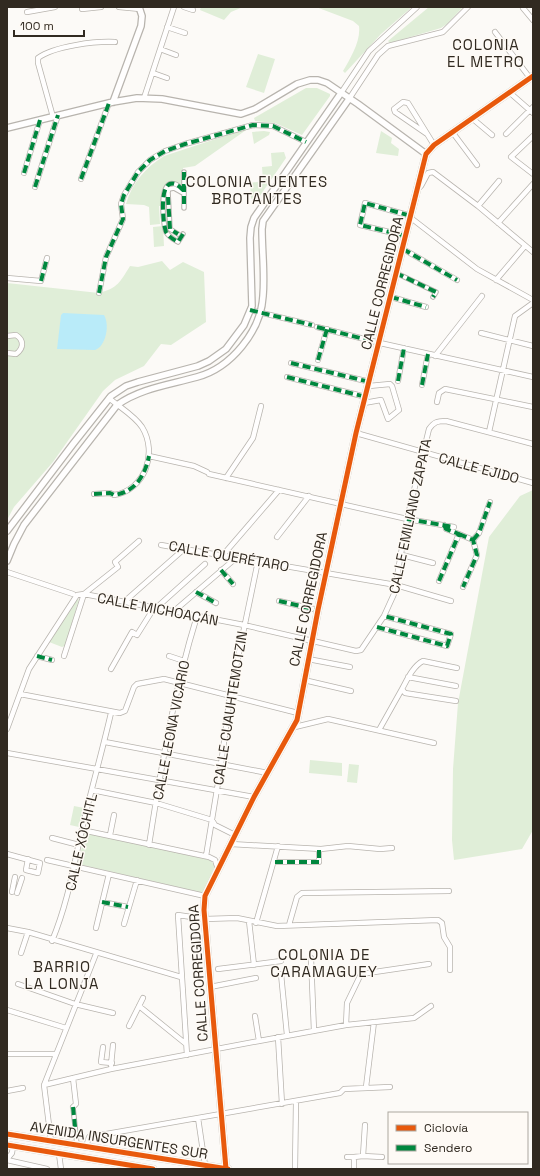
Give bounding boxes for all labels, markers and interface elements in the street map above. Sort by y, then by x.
scale bar [14,12,84,38]
text: 100 m [20,18,54,34]
district label: COLONIA EL METRO [447,35,525,71]
district label: COLONIA FUENTES BROTANTES [186,172,328,208]
street label: CALLE CORREGIDORA [357,214,407,352]
street label: CALLE EMILIANO ZAPATA [385,437,435,595]
street label: CALLE EJIDO [437,449,521,487]
street label: CALLE CORREGIDORA [285,530,331,668]
street label: CALLE QUERÉTARO [167,537,291,575]
street label: CALLE MICHOACÁN [96,588,220,630]
street label: CALLE CUAUHTEMOTZIN [209,630,251,786]
street label: CALLE LEONA VICARIO [149,659,193,801]
street label: CALLE XÓCHITL [61,791,101,893]
street label: CALLE CORREGIDORA [184,904,212,1042]
district label: COLONIA DE CARAMAGUEY [270,945,378,981]
district label: BARRIO LA LONJA [24,957,100,993]
legend [388,1112,528,1164]
street label: AVENIDA INSURGENTES SUR [29,1117,209,1163]
text: Ciclovía [424,1120,468,1136]
text: Sendero [424,1140,472,1156]

